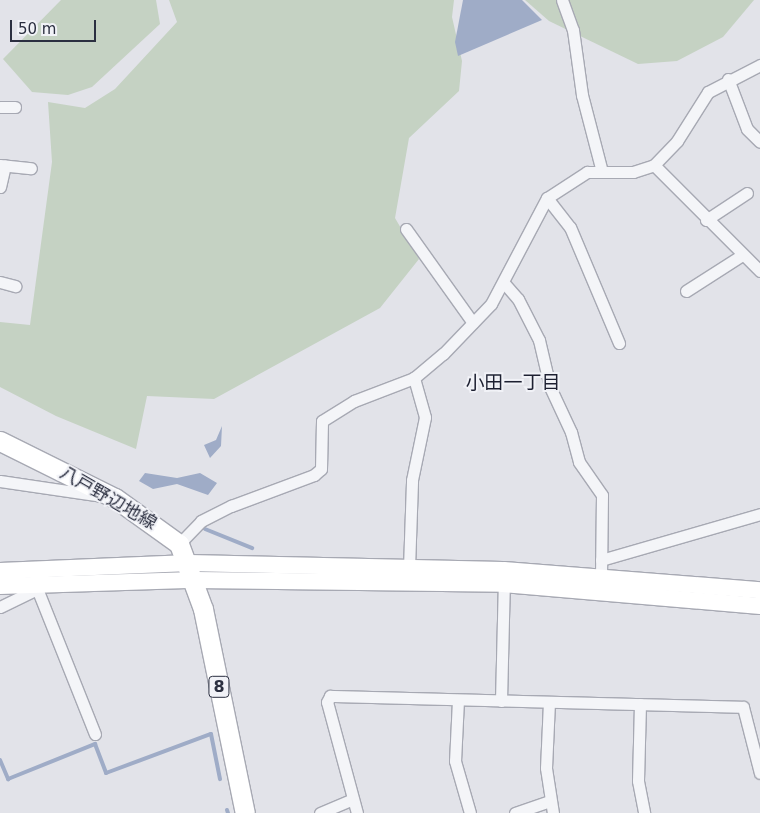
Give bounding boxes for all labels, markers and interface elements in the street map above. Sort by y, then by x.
scale bar [12,10,99,42]
text: 50 m [18,20,56,38]
district label: 小田一丁目 [466,372,560,394]
street label: 八戸野辺地線 [56,462,160,534]
road number: 8 [208,674,230,700]

